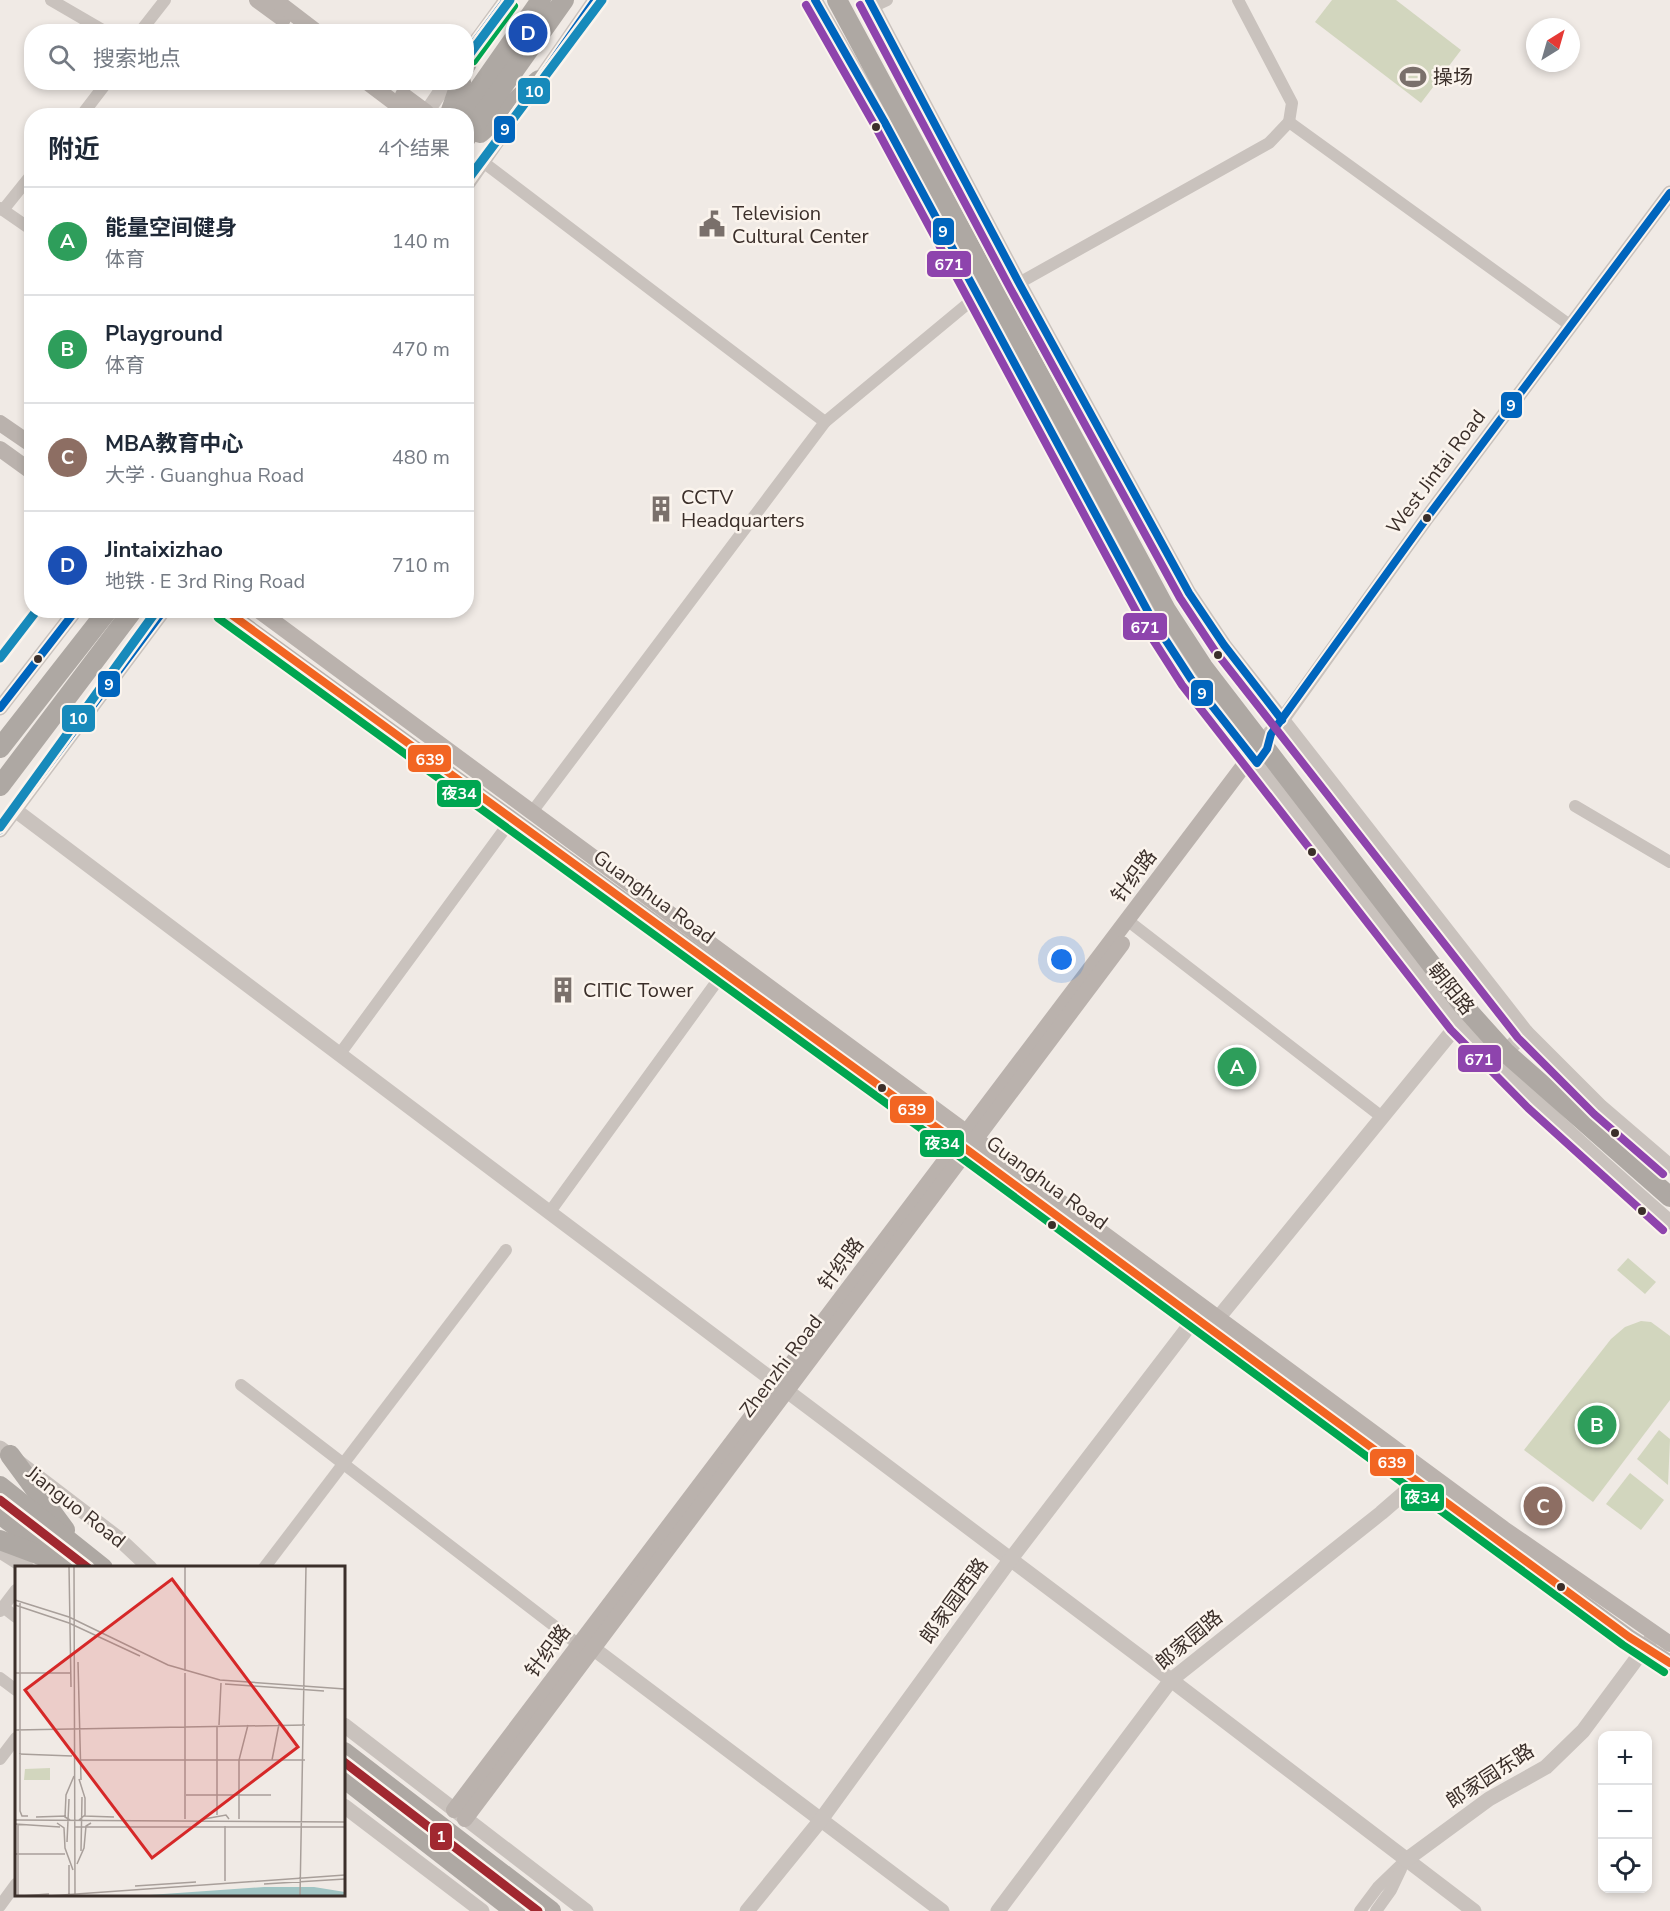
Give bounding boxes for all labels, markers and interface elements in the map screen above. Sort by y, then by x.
pin: D [508,10,548,56]
north arrow [1526,18,1580,72]
search box [24,24,474,90]
icon: search [45,41,78,74]
text: 搜索地点 [93,44,181,74]
sports icon: 操场 [1398,62,1428,92]
place label: 操场 [1433,64,1473,91]
line badge: 10 [517,77,551,105]
text: 10 [524,81,544,103]
line badge: 9 [493,115,516,144]
text: 9 [500,119,510,141]
unlabelled marker [870,121,882,133]
text: 附近 [48,132,100,167]
text: 4个结果 [378,135,450,162]
place label: Television Cultural Center [732,200,869,250]
public building icon: Television Cultural Center [697,209,727,239]
text: 能量空间健身 [105,213,237,243]
line badge: 9 [932,217,955,246]
text: 9 [938,221,948,243]
text: A [60,228,75,255]
text: 140 m [392,228,450,255]
text: 体育 [105,246,145,273]
line badge: 671 [926,250,972,278]
text: 671 [935,254,963,276]
text: Playground [105,319,223,349]
text: B [61,336,74,363]
text: 470 m [392,336,450,363]
text: 体育 [105,352,145,379]
line badge: 9 [1500,391,1523,419]
text: 9 [1506,395,1516,417]
street label: West Jintai Road [1380,404,1492,540]
text: MBA教育中心 [105,429,244,459]
text: C [61,444,74,471]
text: 480 m [392,444,450,471]
text: 大学 · Guanghua Road [105,462,304,489]
place label: CCTV Headquarters [681,484,805,534]
building icon: CCTV Headquarters [646,494,676,524]
unlabelled marker [1421,512,1433,524]
text: Jintaixizhao [105,535,223,565]
text: D [60,552,75,579]
text: 710 m [392,552,450,579]
text: 地铁 · E 3rd Ring Road [105,568,305,595]
line badge: 671 [1122,612,1168,641]
text: 671 [1131,617,1159,639]
unlabelled marker [1212,649,1224,661]
unlabelled marker [32,653,44,665]
line badge: 9 [97,670,121,698]
text: 9 [104,674,114,696]
line badge: 9 [1190,679,1214,707]
text: 9 [1197,683,1207,705]
line badge: 10 [61,704,96,733]
text: 10 [68,708,88,730]
line badge: 639 [407,744,452,773]
text: 639 [416,749,444,771]
line badge: 夜34 [436,779,482,808]
text: 夜34 [441,783,477,805]
street label: Guanghua Road [588,844,720,950]
street label: 针织路 [1105,844,1163,908]
unlabelled marker [1306,846,1318,858]
your location [1047,945,1076,974]
street label: 朝阳路 [1422,957,1480,1021]
building icon: CITIC Tower [548,975,578,1005]
place label: CITIC Tower [583,977,693,1004]
pin: A [1218,1044,1256,1090]
line badge: 671 [1457,1044,1502,1073]
text: 671 [1465,1049,1493,1071]
unlabelled marker [876,1082,888,1094]
line badge: 639 [889,1095,935,1124]
text: 639 [898,1099,926,1121]
unlabelled marker [1609,1127,1621,1139]
line badge: 夜34 [919,1129,965,1158]
street label: Guanghua Road [981,1130,1113,1236]
text: 夜34 [924,1133,960,1155]
unlabelled marker [1636,1205,1648,1217]
unlabelled marker [1046,1219,1058,1231]
street label: 针织路 [812,1232,870,1296]
street label: Zhenzhi Road [733,1309,829,1423]
pin: B [1578,1402,1616,1448]
line badge: 639 [1369,1448,1415,1477]
text: 639 [1378,1452,1406,1474]
street label: Jianguo Road [20,1459,131,1554]
line badge: 夜34 [1400,1483,1445,1512]
pin: C [1524,1484,1562,1528]
text: 夜34 [1404,1487,1440,1509]
street label: 郎家园西路 [914,1553,994,1649]
inset map [15,1566,345,1896]
unlabelled marker [1555,1581,1567,1593]
street label: 郎家园路 [1150,1604,1228,1676]
street label: 针织路 [519,1619,577,1683]
map controls [1598,1731,1652,1893]
button: + [1598,1731,1652,1785]
street label: 郎家园东路 [1441,1737,1539,1815]
button: − [1598,1785,1652,1839]
line badge: 1 [429,1822,453,1851]
text: 1 [436,1826,446,1848]
button: locate [1598,1839,1652,1893]

